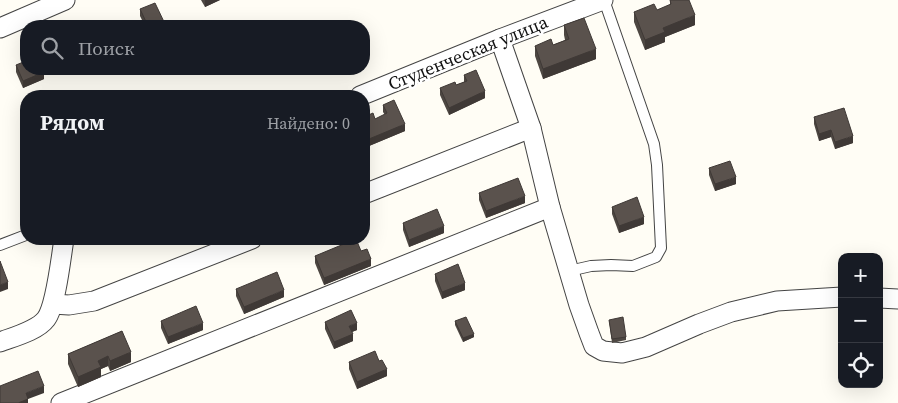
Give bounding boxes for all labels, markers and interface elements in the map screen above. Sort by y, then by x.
street label: Студенческая улица [384,9,552,96]
search box [20,20,370,75]
icon: search [38,34,66,62]
text: Поиск [78,35,135,61]
text: Рядом [40,108,105,137]
text: Найдено: 0 [267,112,350,134]
map controls [838,253,883,388]
button: + [838,253,883,298]
button: − [838,298,883,343]
button: locate [838,343,883,388]

